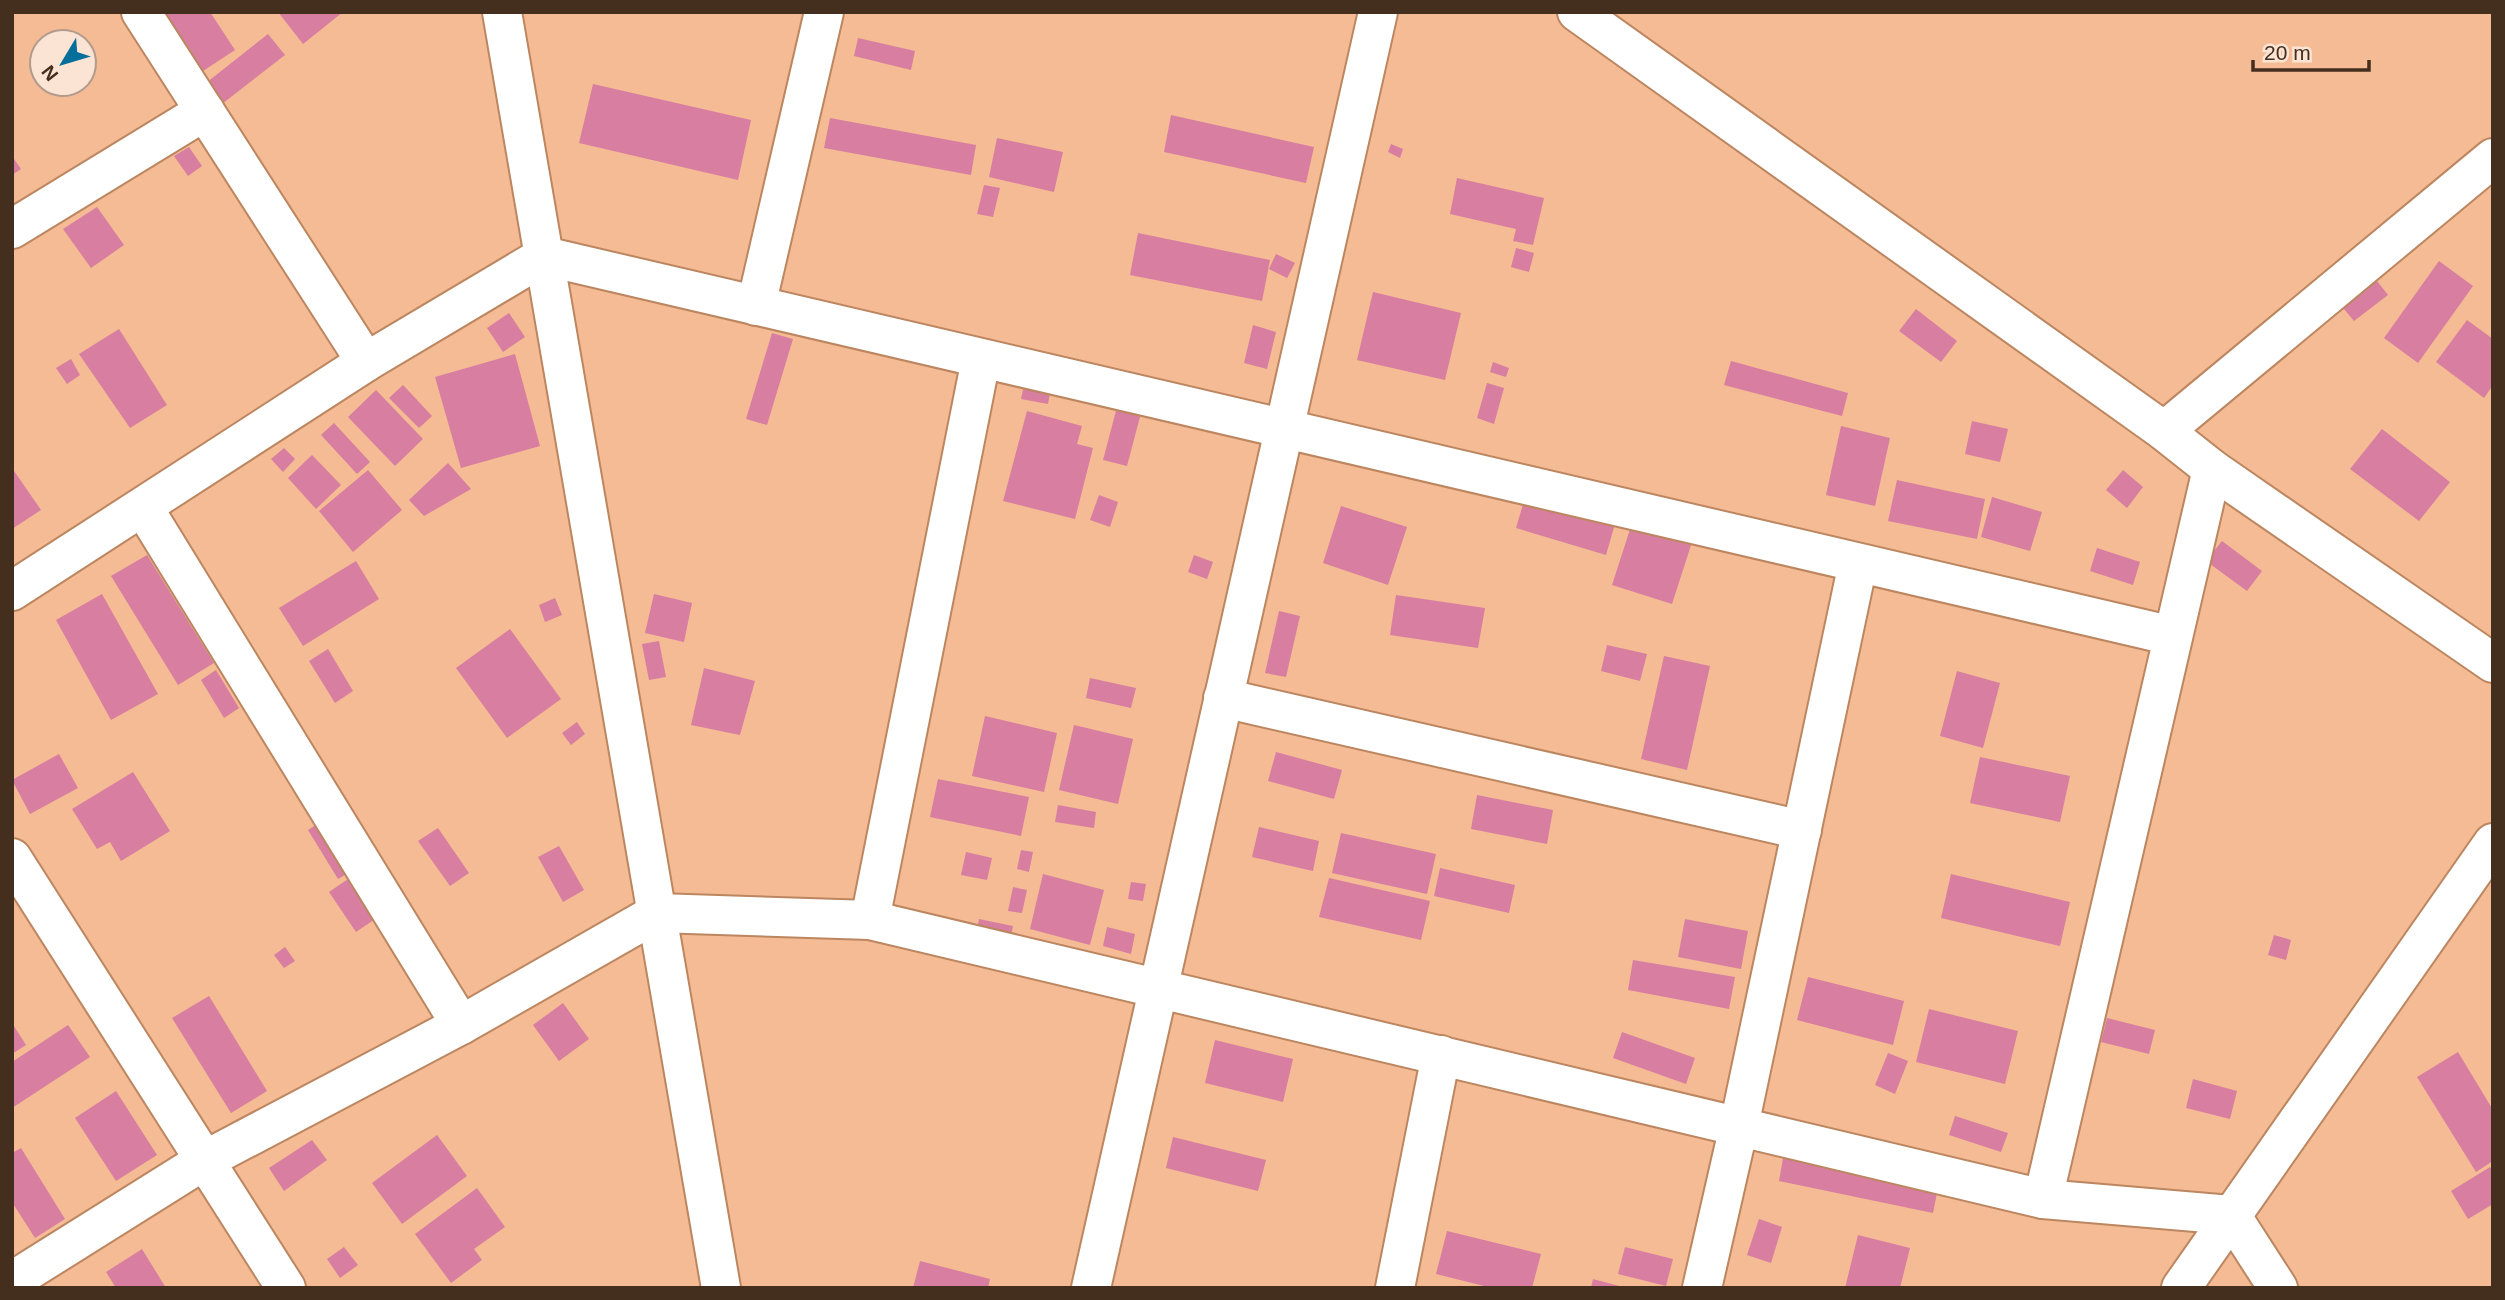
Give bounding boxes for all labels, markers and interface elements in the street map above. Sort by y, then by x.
north arrow [28,28,98,98]
scale bar [2253,28,2368,72]
text: 20 m [2264,41,2311,64]
text: N [37,61,62,85]

